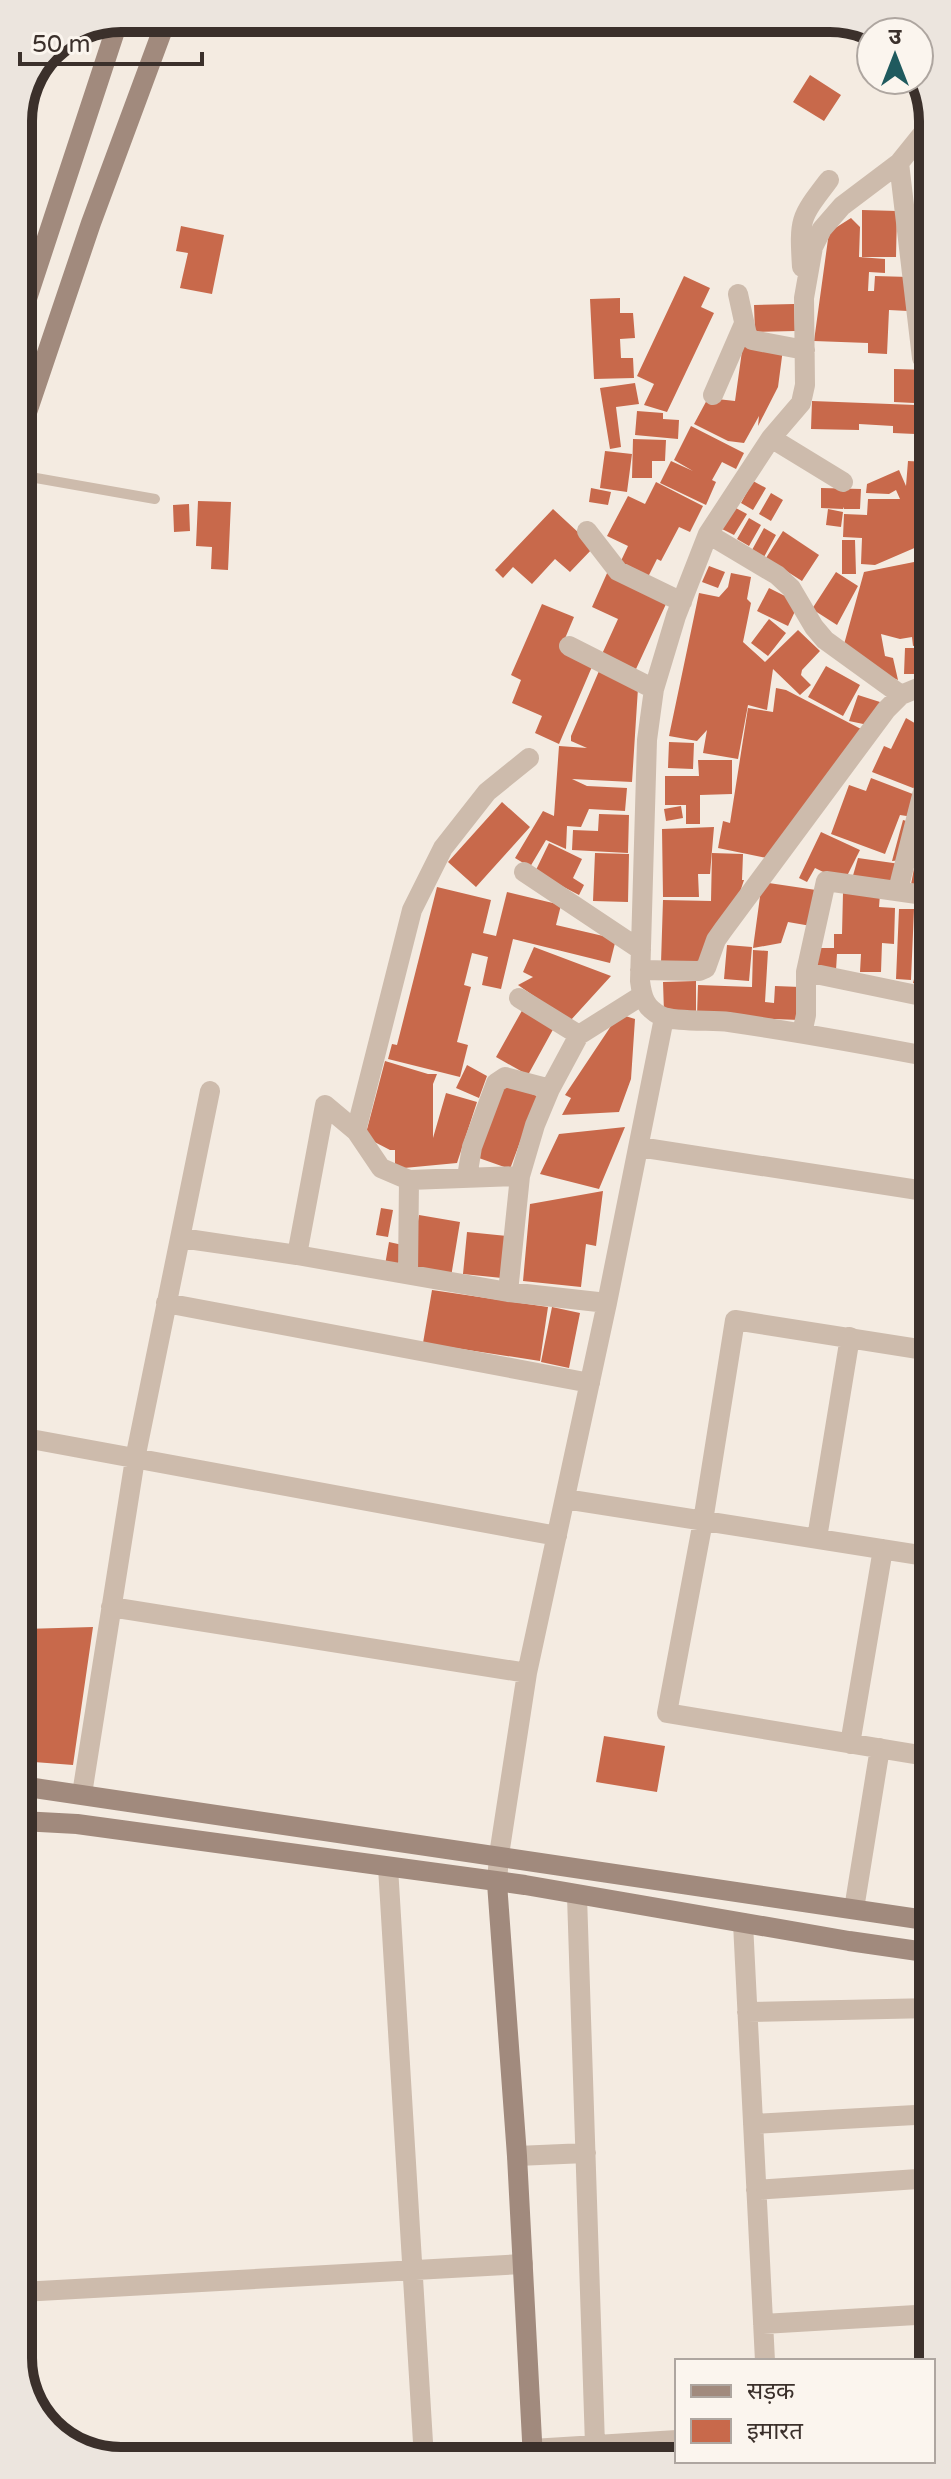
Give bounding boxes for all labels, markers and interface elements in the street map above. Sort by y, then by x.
scale bar [20,16,202,66]
north arrow [855,16,935,96]
text: उ [889,24,903,50]
text: 50 m [32,30,90,59]
legend [675,2359,935,2463]
text: सड़क [747,2377,795,2406]
text: इमारत [747,2417,804,2446]

